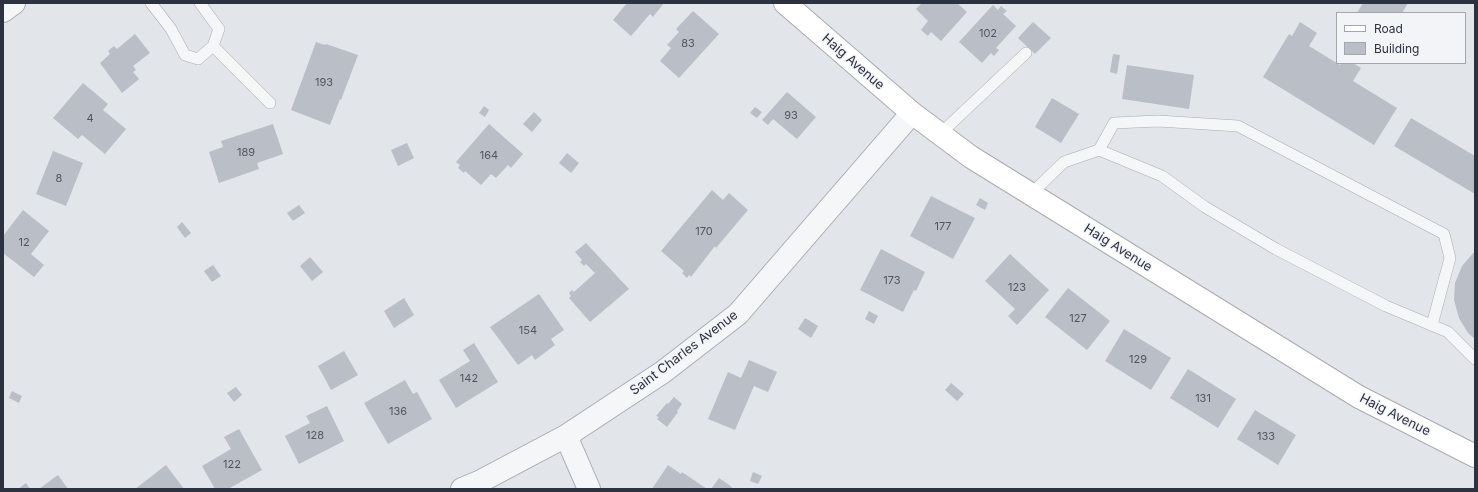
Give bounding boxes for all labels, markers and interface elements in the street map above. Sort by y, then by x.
legend [1336,12,1466,64]
text: Road [1374,21,1403,36]
house number: 102 [979,27,997,41]
street label: Haig Avenue [819,31,887,93]
house number: 83 [681,37,695,51]
text: Building [1374,41,1419,56]
house number: 193 [315,76,333,90]
house number: 93 [784,109,798,123]
house number: 4 [86,112,94,126]
house number: 189 [237,146,255,160]
house number: 164 [480,149,498,163]
house number: 8 [56,172,62,186]
house number: 177 [934,220,952,234]
street label: Haig Avenue [1081,221,1155,275]
house number: 170 [695,225,713,239]
house number: 12 [18,236,30,250]
house number: 173 [883,274,901,288]
house number: 123 [1008,281,1026,295]
street label: Saint Charles Avenue [627,307,741,399]
house number: 127 [1069,312,1087,326]
house number: 154 [519,324,537,338]
house number: 129 [1129,353,1147,367]
house number: 142 [460,372,478,386]
street label: Haig Avenue [1357,390,1433,440]
house number: 131 [1195,392,1211,406]
house number: 136 [389,405,407,419]
house number: 128 [306,429,324,443]
house number: 133 [1257,430,1275,444]
house number: 122 [223,458,241,472]

